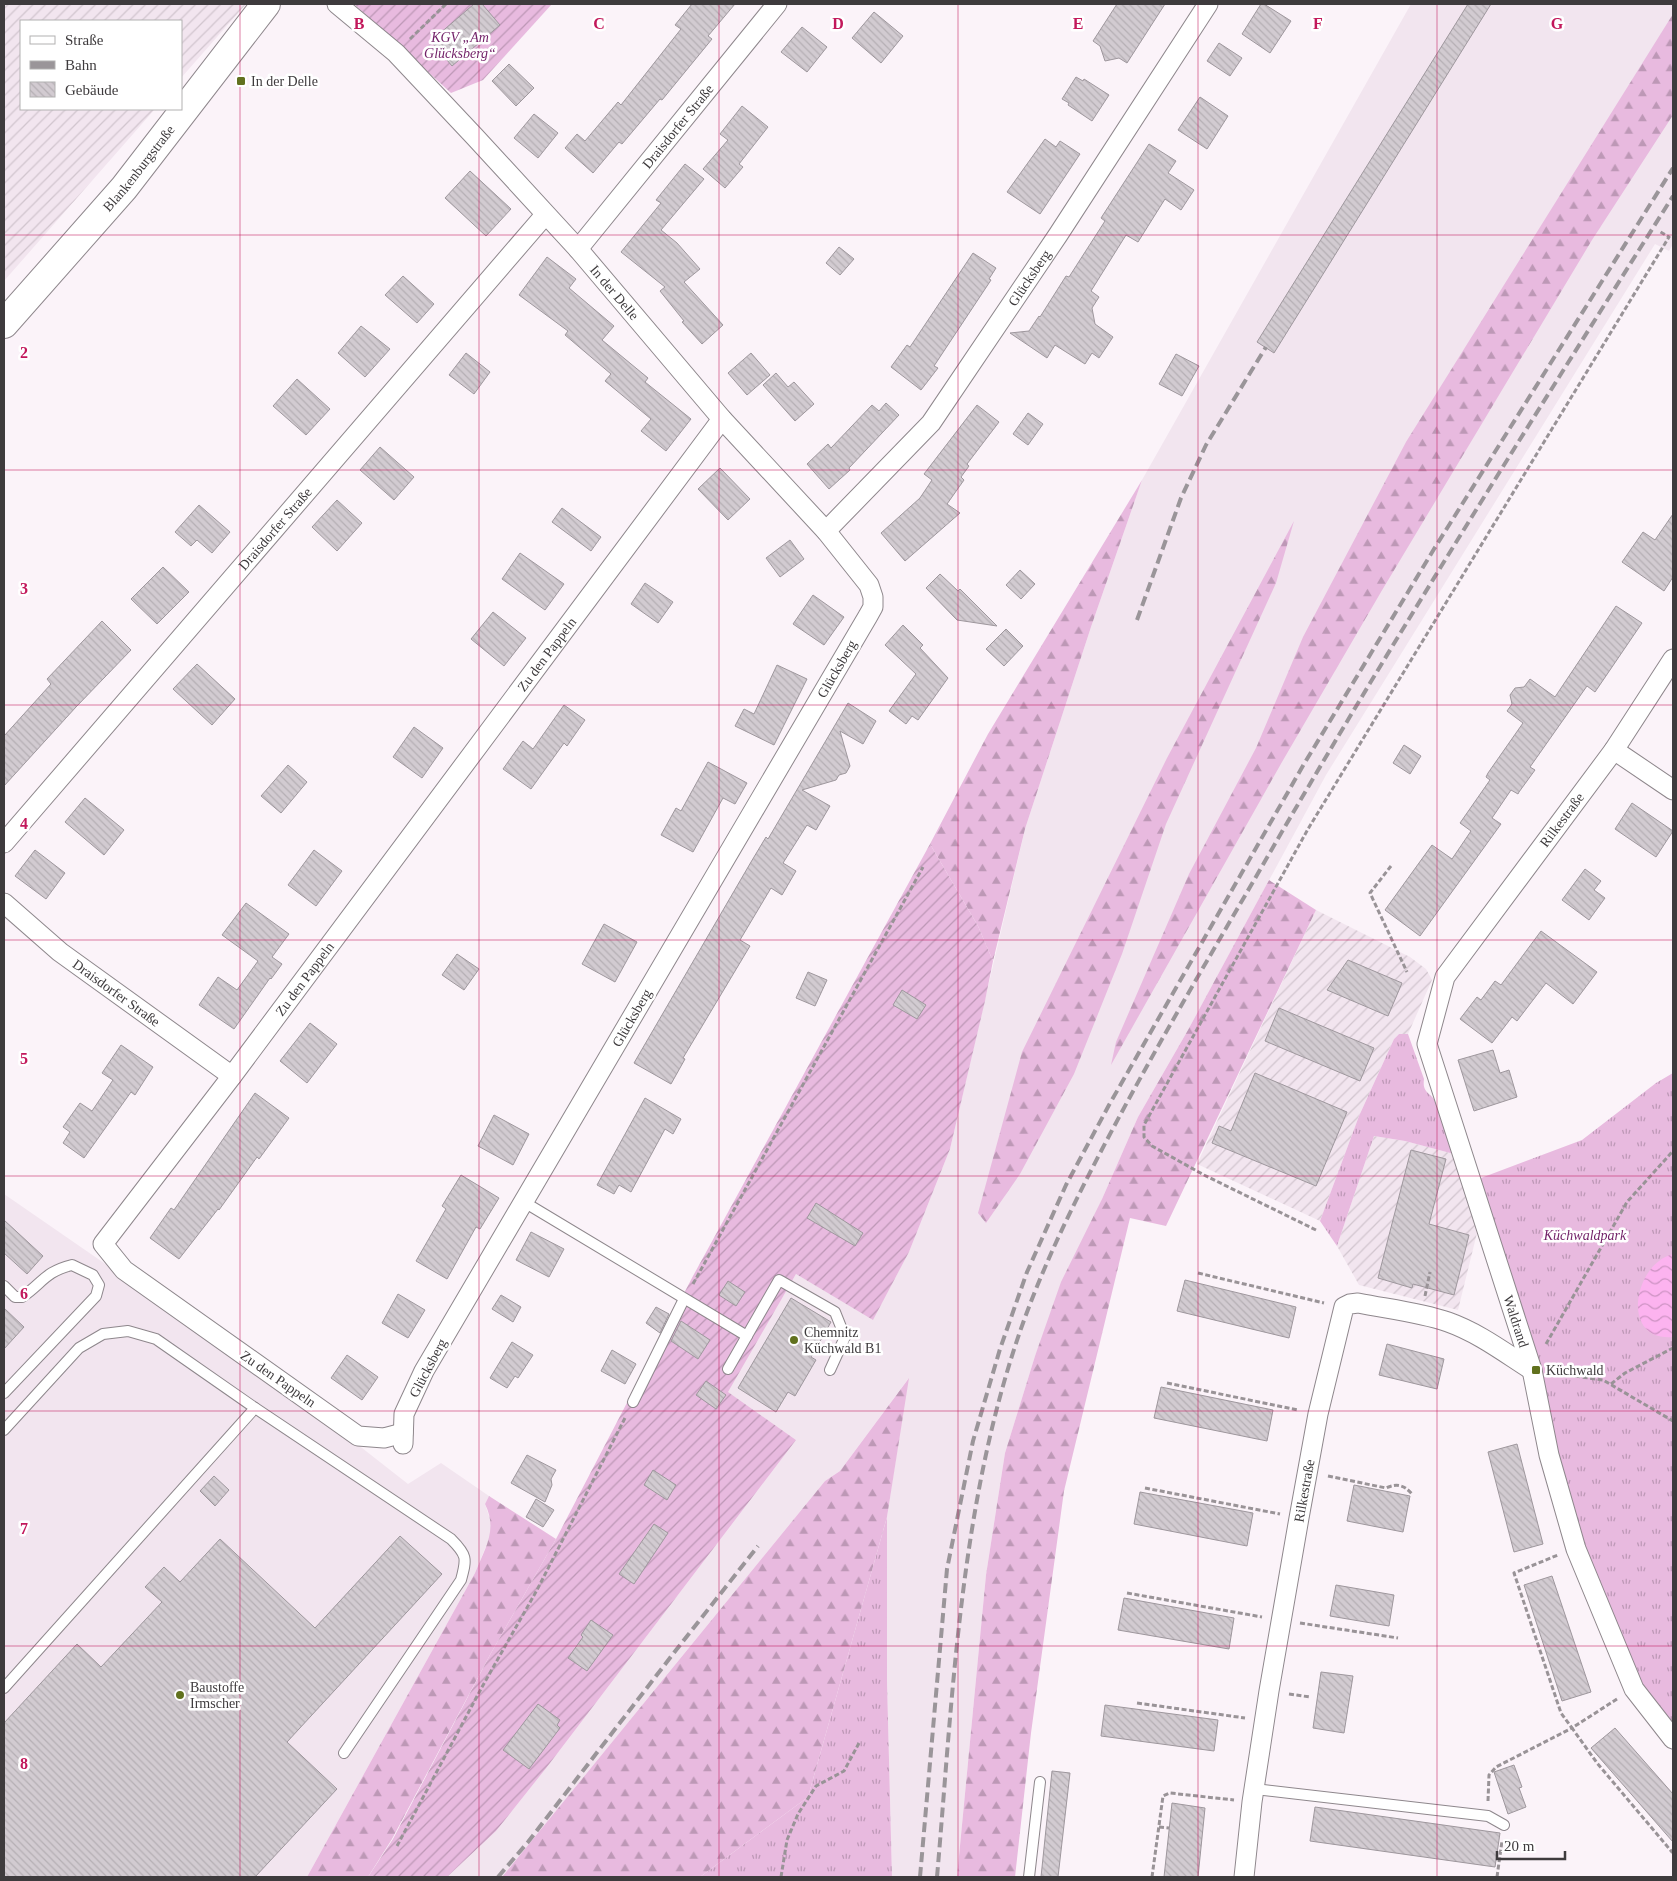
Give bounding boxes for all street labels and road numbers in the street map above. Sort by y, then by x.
street label: Draisdorfer Straße [639,81,716,171]
street label: Blankenburgstraße [100,122,177,214]
street label: Glücksberg [1005,247,1053,309]
street label: In der Delle [587,262,642,323]
street label: Draisdorfer Straße [235,484,314,573]
street label: Zu den Pappeln [514,615,579,694]
street label: Glücksberg [814,637,860,701]
street label: Rilkestraße [1537,790,1587,850]
street label: Zu den Pappeln [272,939,337,1019]
street label: Draisdorfer Straße [70,956,163,1029]
street label: Glücksberg [609,986,655,1050]
street label: Waldrand [1501,1293,1532,1349]
street label: Glücksberg [406,1336,450,1400]
street label: Zu den Pappeln [238,1348,318,1410]
street label: Rilkestraße [1291,1458,1317,1523]

